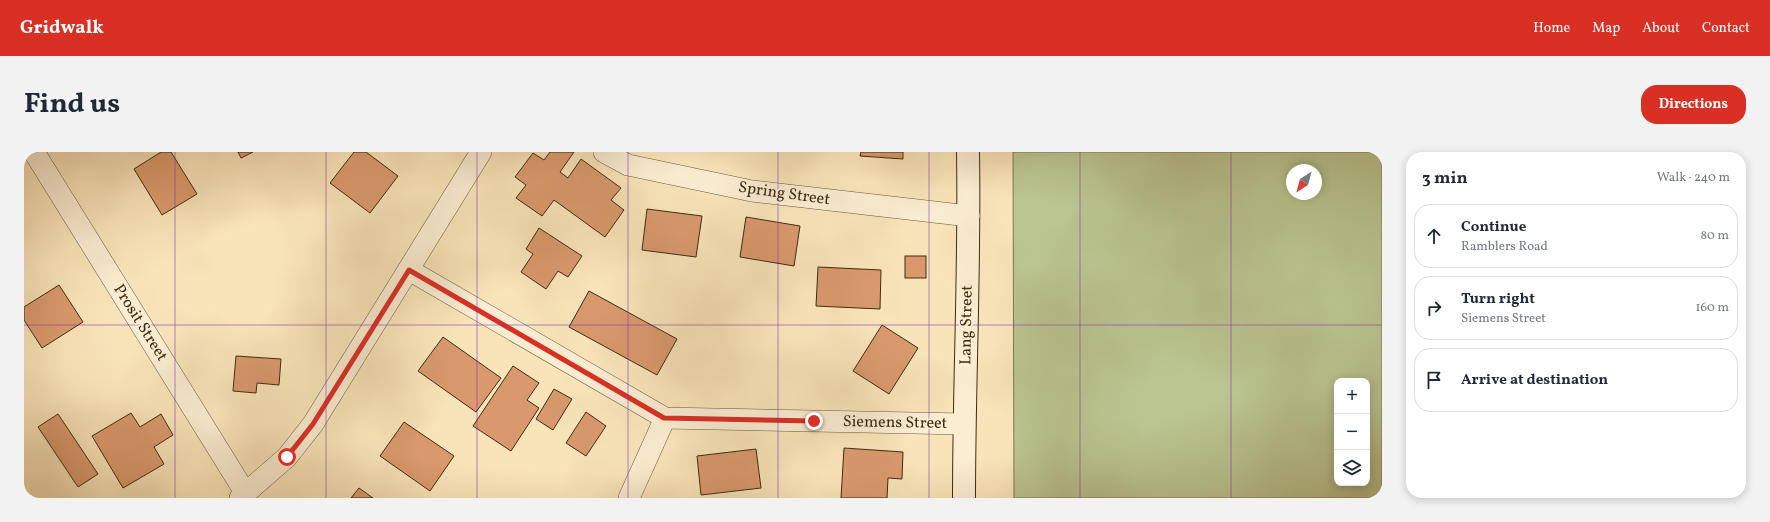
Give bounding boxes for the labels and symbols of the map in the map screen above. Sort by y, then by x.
north arrow [1286,164,1322,200]
street label: Spring Street [737,177,832,211]
street label: Prosit Street [108,280,173,366]
street label: Lang Street [955,285,979,365]
street label: Siemens Street [843,411,948,435]
route end [805,412,823,430]
route start [278,448,296,466]

